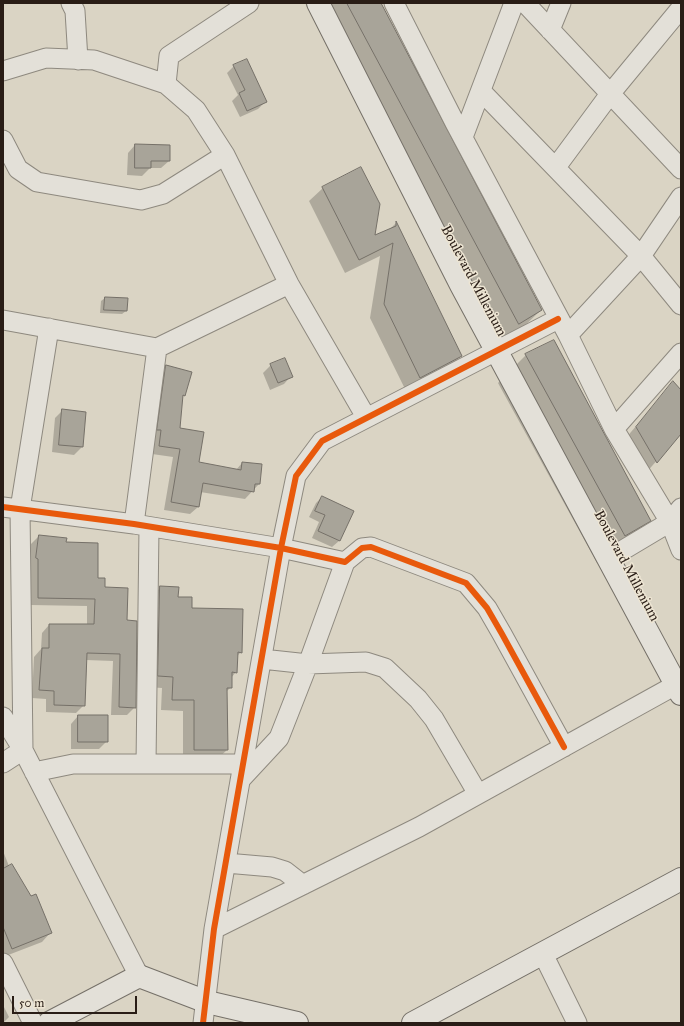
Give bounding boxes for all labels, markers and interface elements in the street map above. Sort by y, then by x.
street label: Boulevard Millenium [437,223,509,339]
street label: Boulevard Millenium [590,508,662,624]
scale bar [14,988,139,1014]
text: 50 m [19,996,44,1010]

